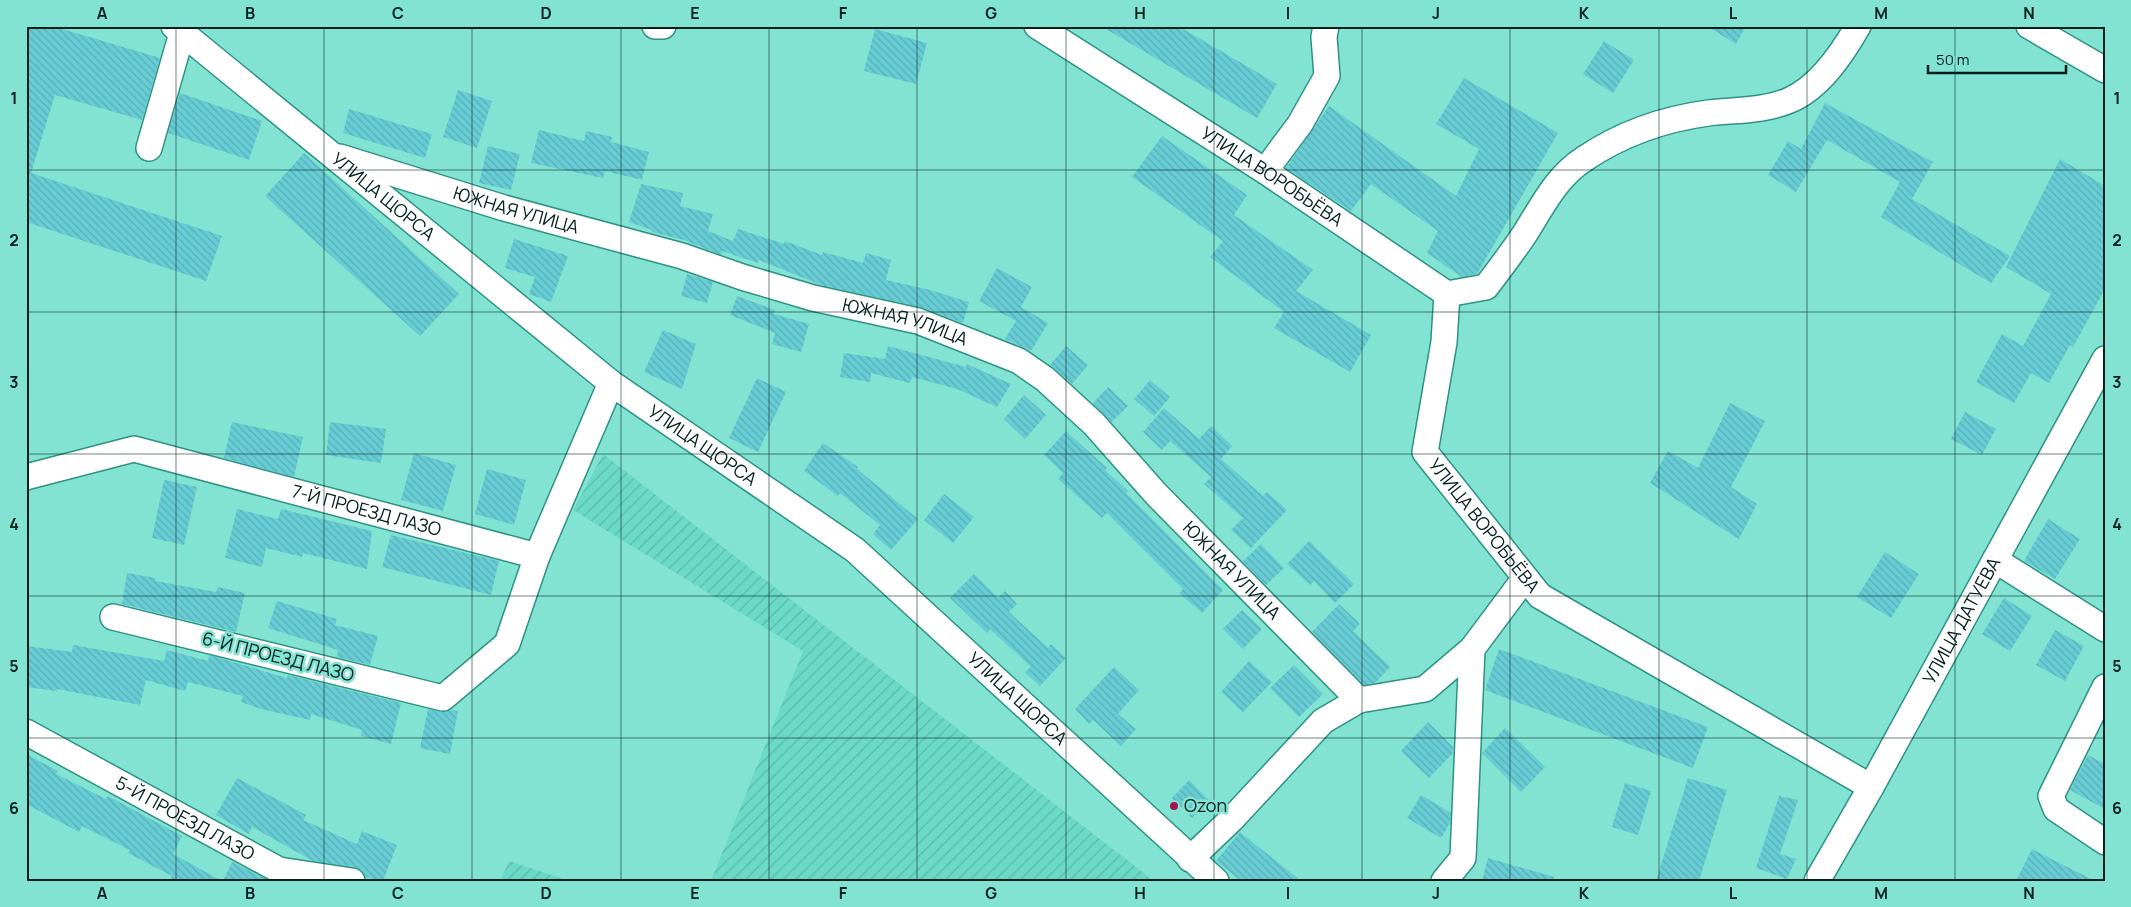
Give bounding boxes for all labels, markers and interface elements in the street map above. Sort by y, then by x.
text: A [97,2,108,24]
text: B [245,2,255,24]
text: C [392,2,404,24]
text: D [540,2,552,24]
text: E [690,2,700,24]
text: F [839,2,848,24]
text: G [985,2,997,24]
text: H [1134,2,1146,24]
text: I [1286,2,1290,24]
text: J [1432,2,1440,24]
text: K [1579,2,1590,24]
text: L [1729,2,1738,24]
text: M [1874,2,1888,24]
text: N [2023,2,2035,24]
scale bar [1928,42,2066,74]
text: 50 m [1936,49,1970,70]
text: 1 [10,87,18,109]
text: 1 [2113,87,2121,109]
street label: УЛИЦА ВОРОБЬЁВА [1197,120,1349,232]
street label: УЛИЦА ЩОРСА [327,146,441,246]
street label: ЮЖНАЯ УЛИЦА [451,180,582,239]
text: 2 [9,229,19,251]
text: 2 [2112,229,2122,251]
street label: ЮЖНАЯ УЛИЦА [840,292,972,351]
text: 3 [9,371,19,393]
text: 3 [2112,371,2122,393]
street label: УЛИЦА ЩОРСА [644,399,763,491]
street label: УЛИЦА ВОРОБЬЁВА [1424,453,1546,598]
street label: 7-Й ПРОЕЗД ЛАЗО [289,478,444,541]
text: 4 [9,513,19,535]
text: 4 [2112,513,2122,535]
street label: ЮЖНАЯ УЛИЦА [1178,515,1287,625]
street label: УЛИЦА ДАТУЕВА [1917,552,2006,688]
street label: 6-Й ПРОЕЗД ЛАЗО [200,626,357,687]
street label: УЛИЦА ЩОРСА [963,646,1073,750]
text: 5 [9,655,19,677]
text: 5 [2112,655,2122,677]
street label: 5-Й ПРОЕЗД ЛАЗО [112,770,259,865]
place label: Ozon [1184,793,1227,817]
text: 6 [9,797,19,819]
text: 6 [2112,797,2122,819]
marker: Ozon [1168,800,1180,812]
text: A [97,882,108,904]
text: B [245,882,255,904]
text: C [392,882,404,904]
text: D [540,882,552,904]
text: E [690,882,700,904]
text: F [839,882,848,904]
text: G [985,882,997,904]
text: H [1134,882,1146,904]
text: I [1286,882,1290,904]
text: J [1432,882,1440,904]
text: K [1579,882,1590,904]
text: L [1729,882,1738,904]
text: M [1874,882,1888,904]
text: N [2023,882,2035,904]

